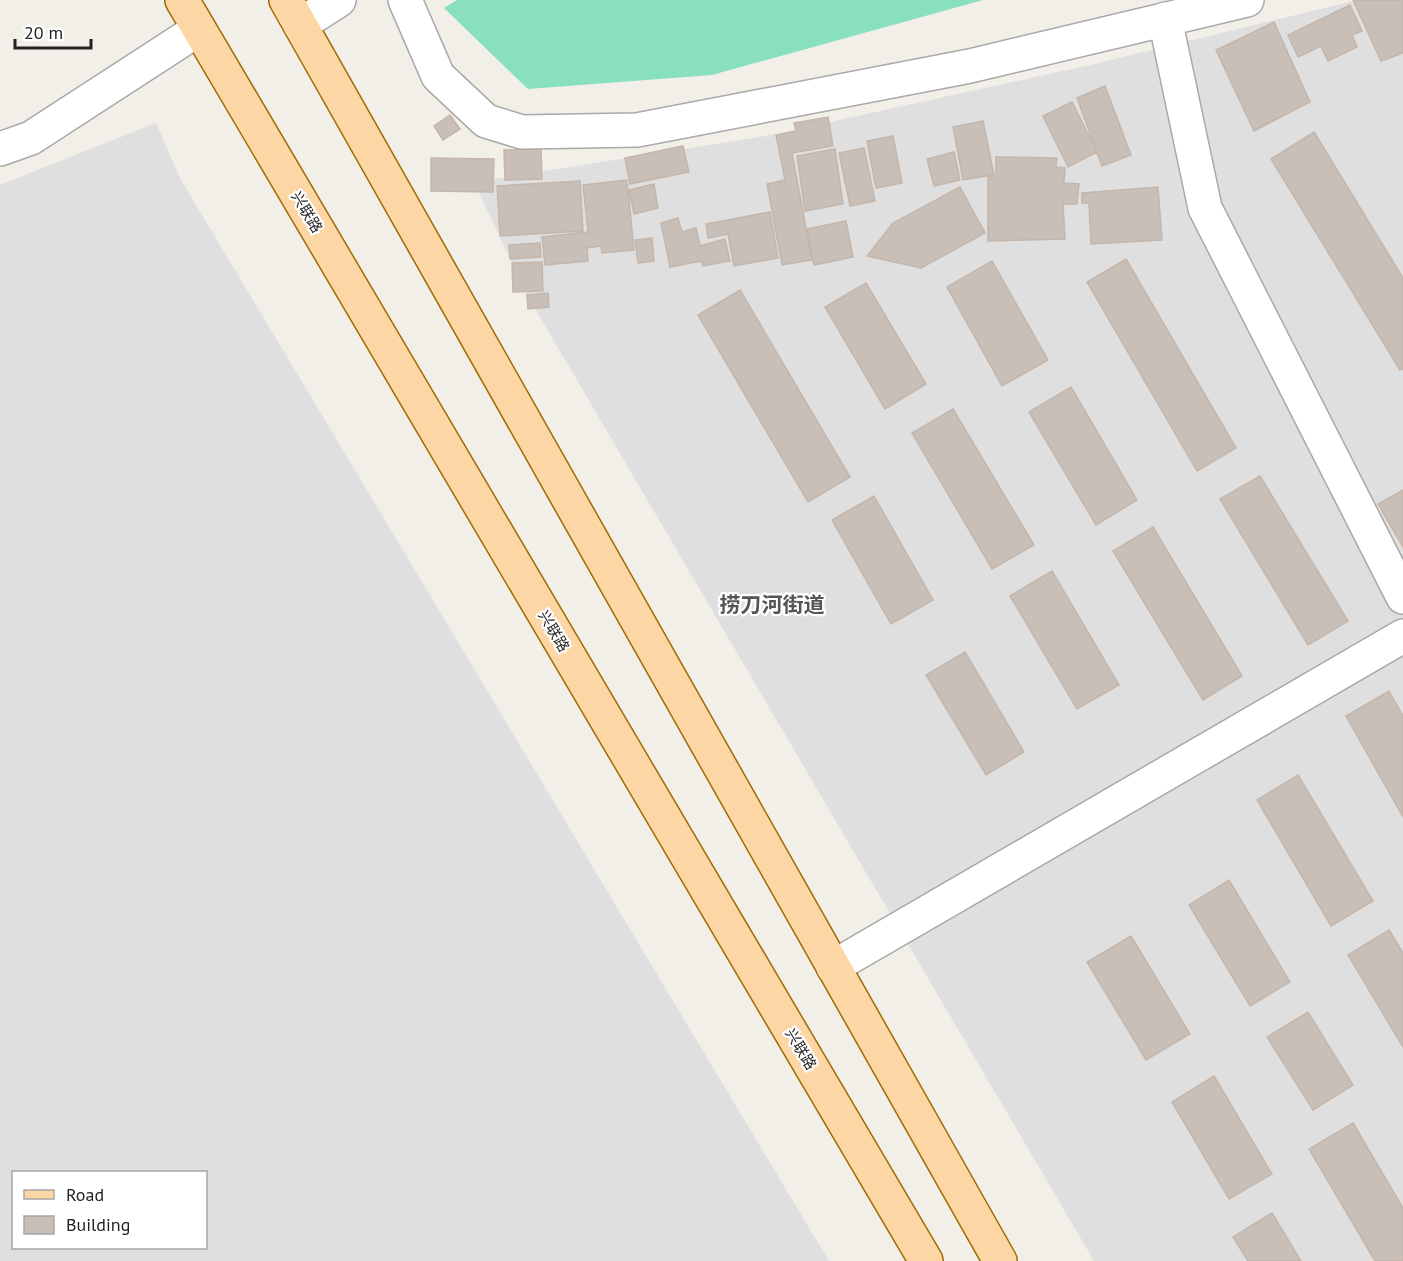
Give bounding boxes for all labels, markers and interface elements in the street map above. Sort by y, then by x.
scale bar [15,12,92,50]
text: 20 m [24,21,63,44]
street label: 兴联路 [287,188,327,236]
district label: 捞刀河街道 [720,591,825,618]
street label: 兴联路 [534,607,574,655]
street label: 兴联路 [781,1025,821,1073]
legend [12,1171,207,1249]
text: Road [66,1183,104,1206]
text: Building [66,1213,130,1236]

